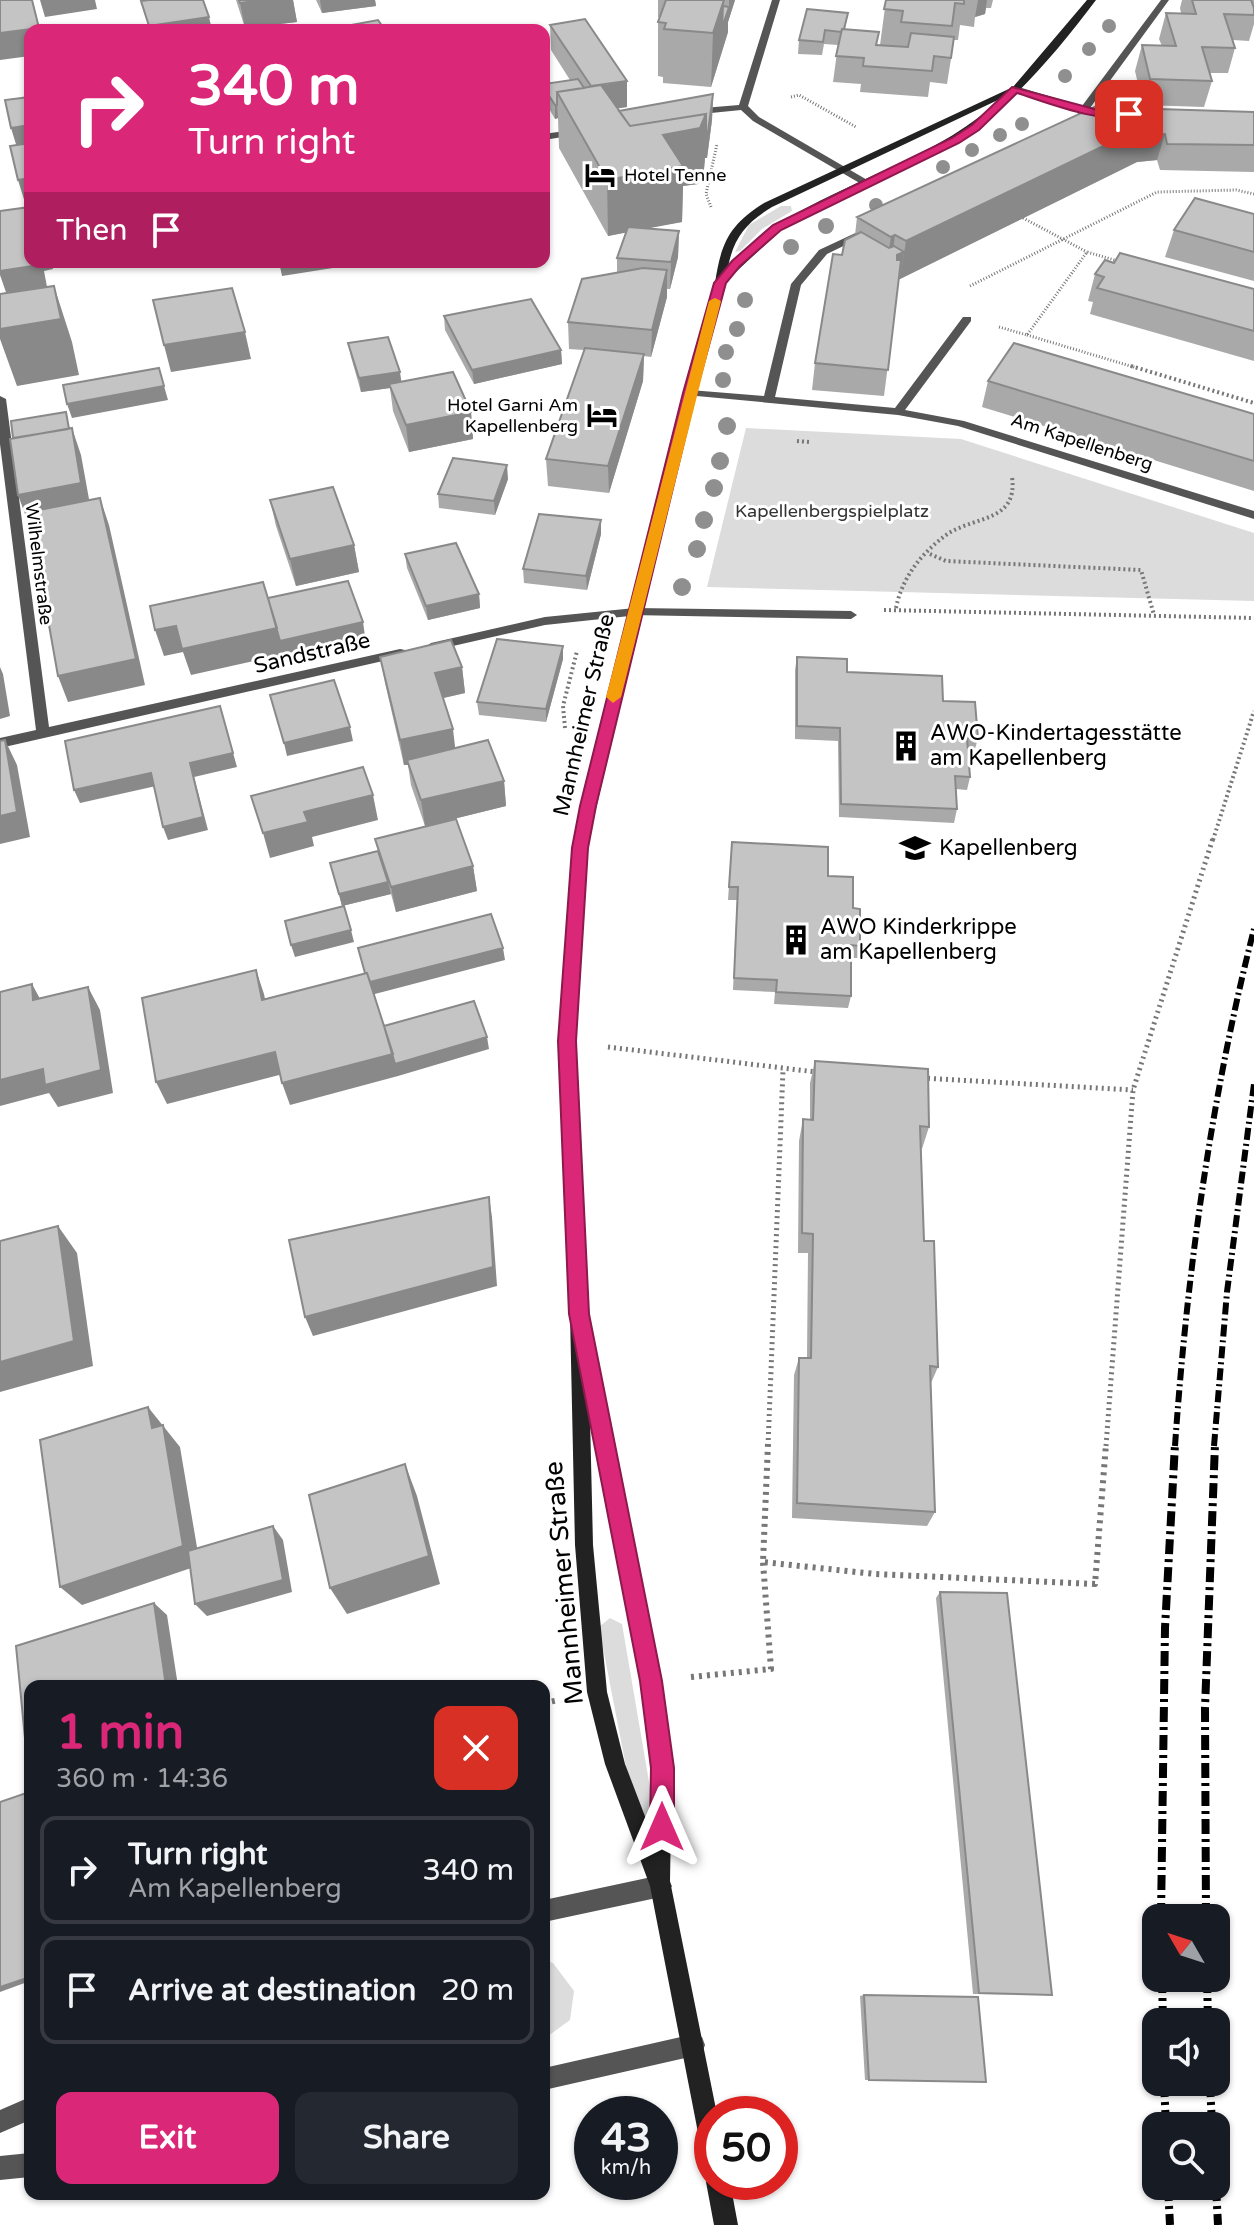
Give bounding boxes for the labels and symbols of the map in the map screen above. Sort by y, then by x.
pin [1095,80,1163,148]
hotel icon: Hotel Tenne [583,158,617,192]
place label: Hotel Tenne [624,164,726,186]
place label: Hotel Garni Am Kapellenberg [447,394,578,437]
hotel icon: Hotel Garni Am Kapellenberg [585,398,619,432]
street label: Am Kapellenberg [1008,409,1156,475]
park label: Kapellenbergspielplatz [735,500,929,522]
street label: Wilhelmstraße [21,502,57,626]
street label: Mannheimer Straße [548,611,620,819]
street label: Sandstraße [251,627,373,679]
place label: AWO-Kindertagesstätte am Kapellenberg [930,720,1182,771]
building icon: AWO-Kindertagesstätte am Kapellenberg [889,729,923,763]
school or university icon: Kapellenberg [898,831,932,865]
place label: Kapellenberg [939,835,1078,861]
place label: AWO Kinderkrippe am Kapellenberg [820,914,1017,965]
building icon: AWO Kinderkrippe am Kapellenberg [779,923,813,957]
street label: Mannheimer Straße [538,1460,590,1706]
position arrow [620,1785,704,1869]
north arrow [1142,1904,1230,1992]
speed limit sign: 50 [694,2096,798,2200]

